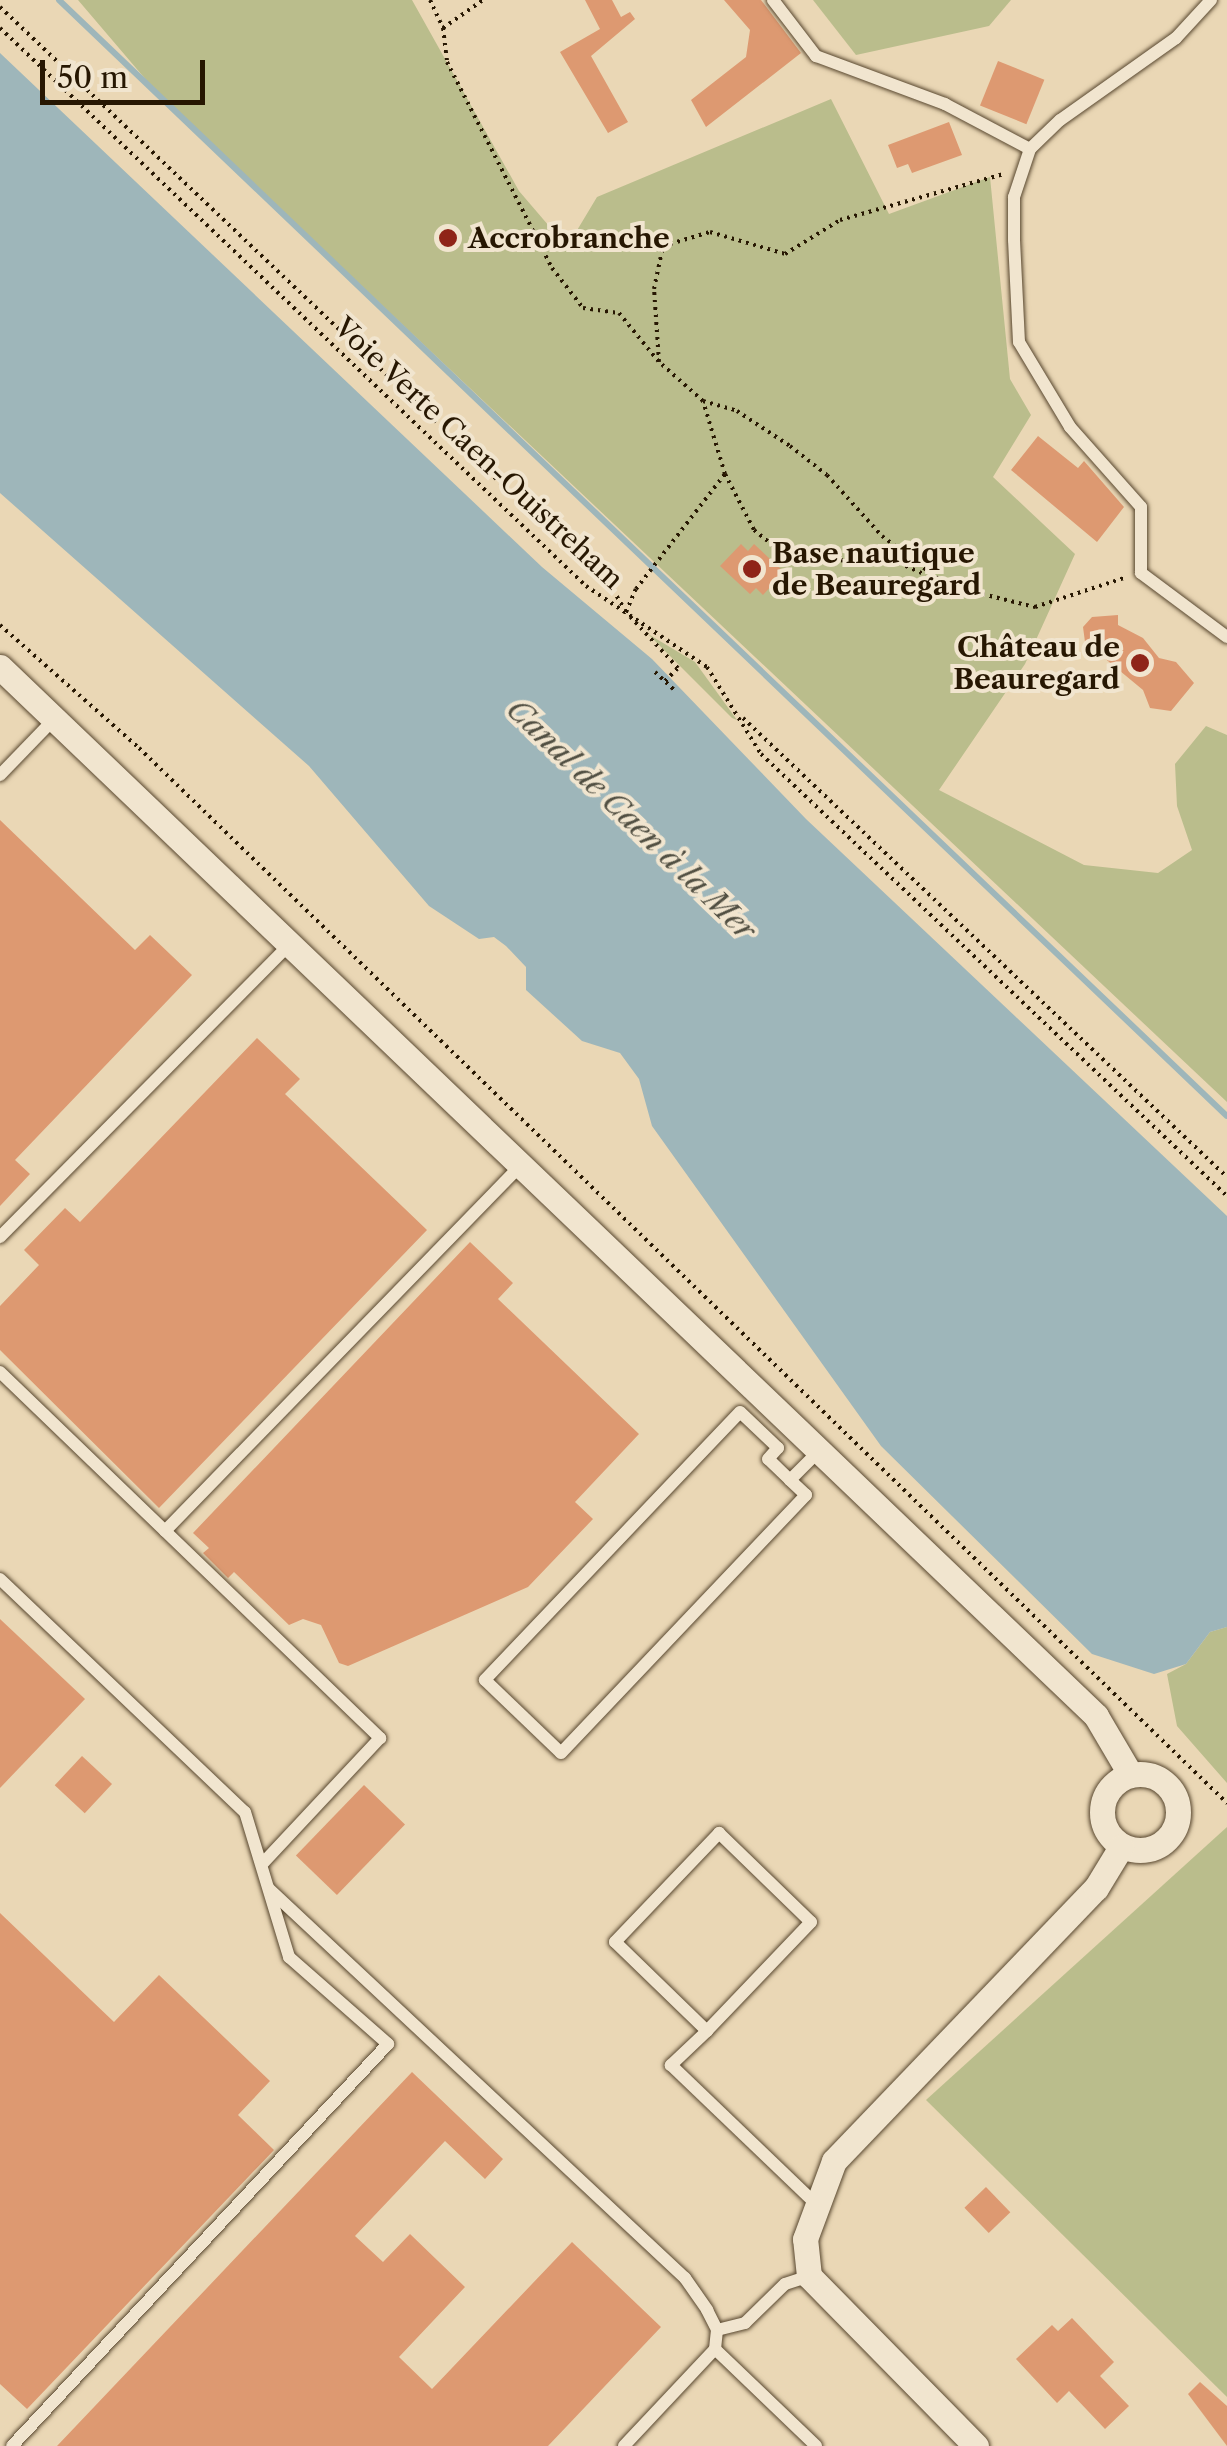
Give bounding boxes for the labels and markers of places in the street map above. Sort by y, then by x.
place label: Accrobranche [468,221,670,255]
marker: Accrobranche [437,227,459,249]
place label: Base nautique de Beauregard [772,536,981,602]
marker: Base nautique de Beauregard [741,558,763,580]
place label: Château de Beauregard [953,630,1120,696]
marker: Château de Beauregard [1129,652,1151,674]

